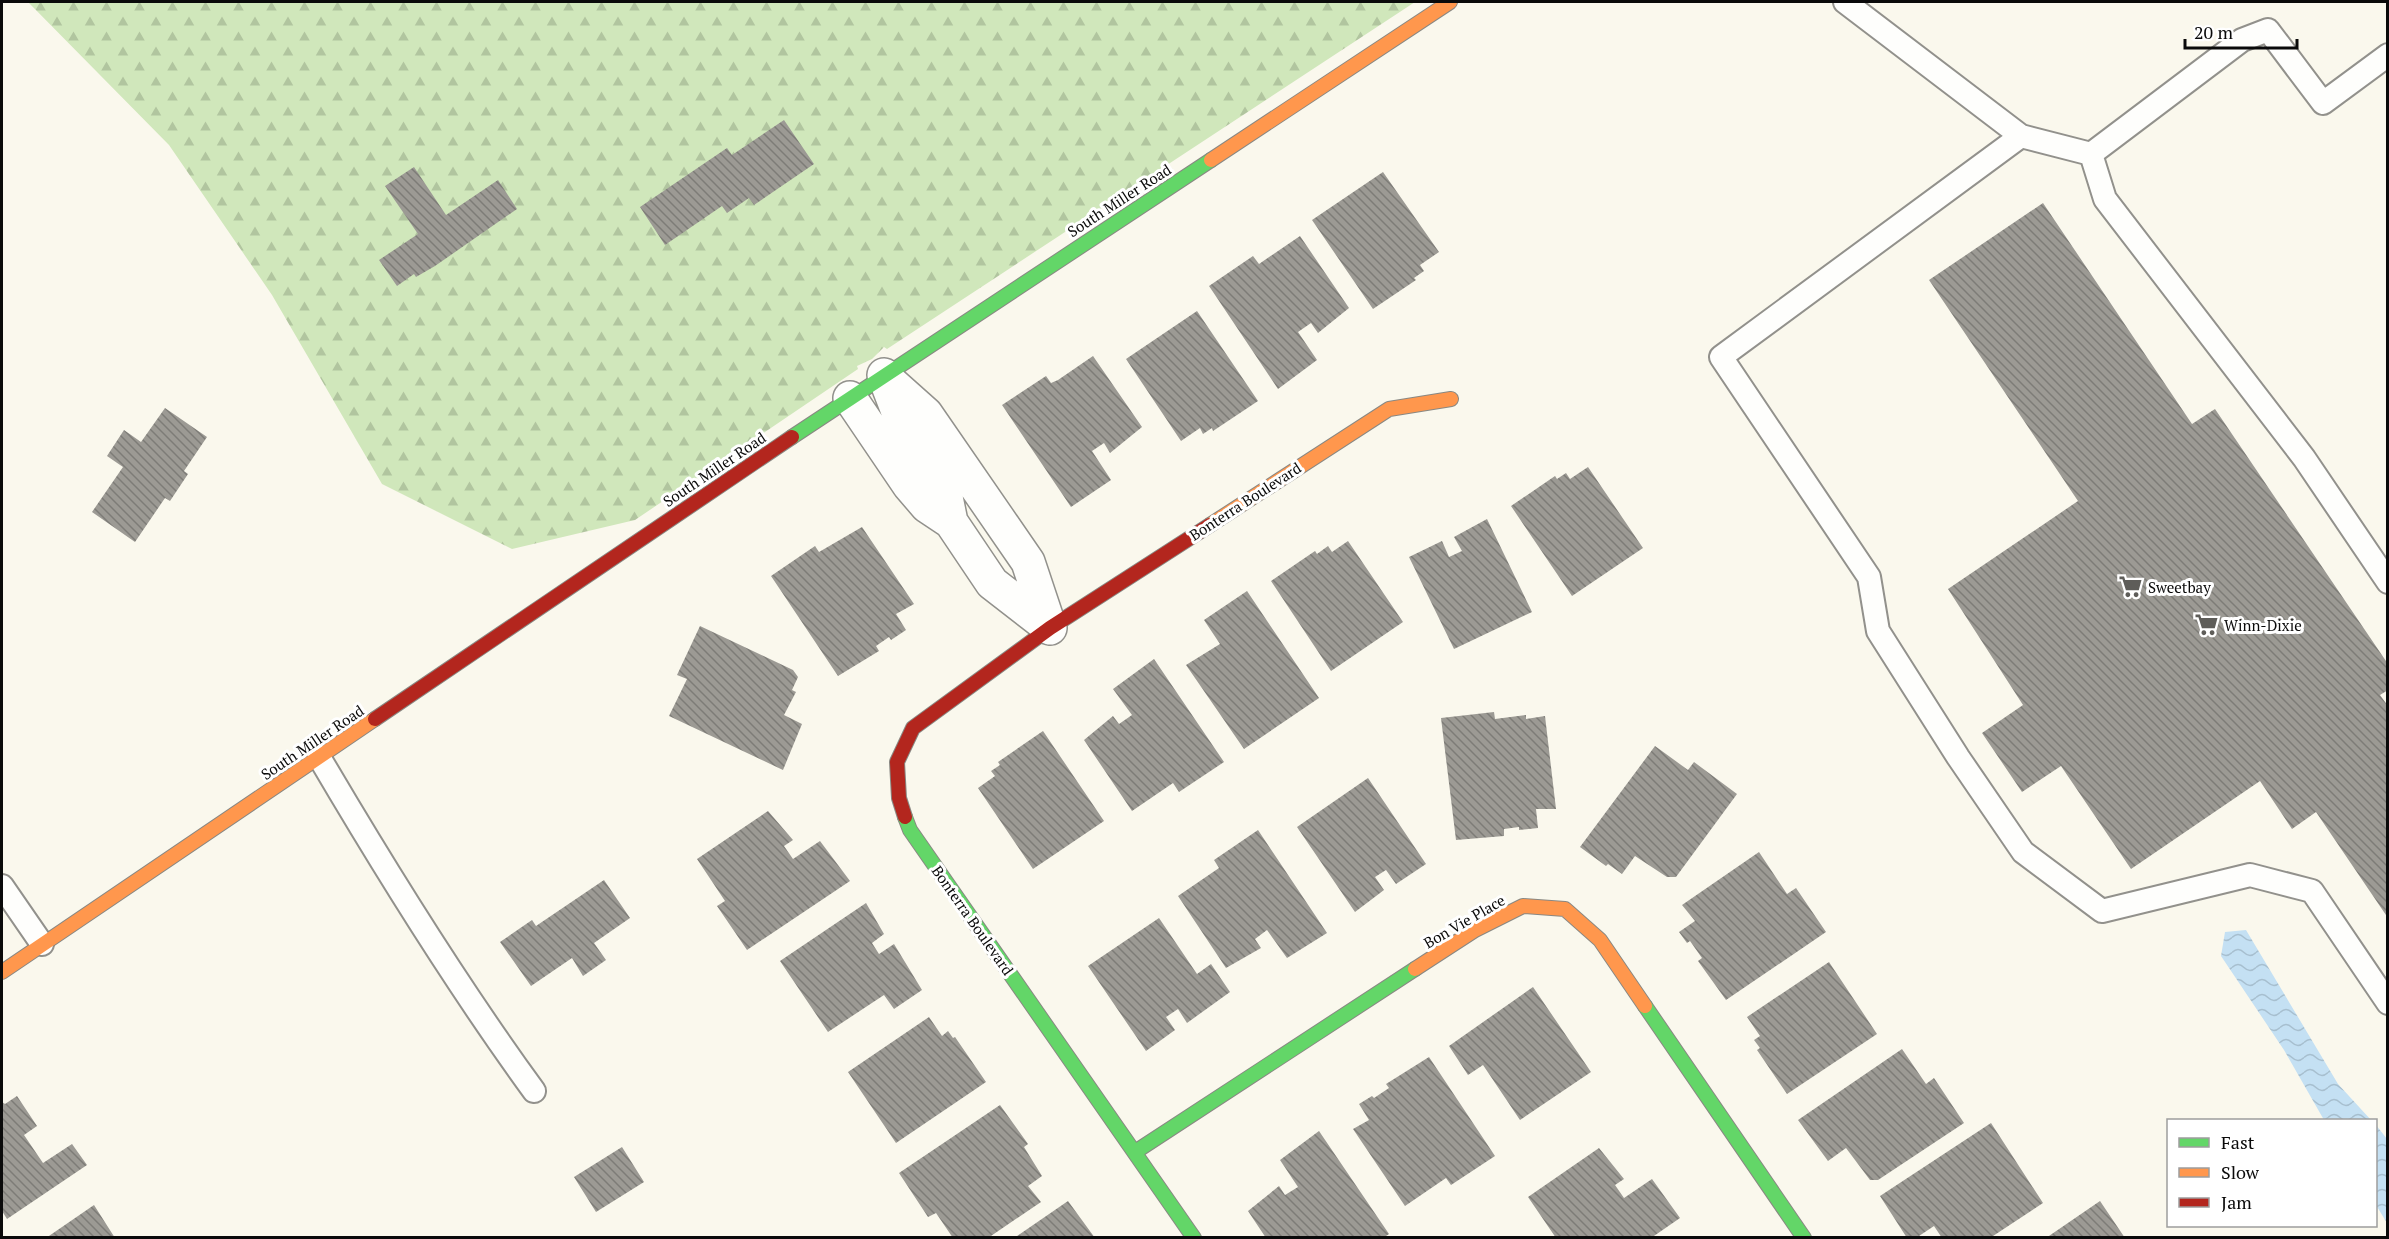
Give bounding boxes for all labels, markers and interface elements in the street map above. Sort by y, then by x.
scale bar [2185,12,2298,50]
text: 20 m [2194,20,2234,44]
street label: South Miller Road [1063,159,1175,241]
street label: South Miller Road [659,427,769,511]
street label: Bonterra Boulevard [1185,457,1305,545]
supermarket icon: Sweetbay [2117,574,2143,600]
place label: Sweetbay [2148,577,2211,597]
supermarket icon: Winn-Dixie [2193,612,2219,638]
place label: Winn-Dixie [2224,615,2302,635]
street label: South Miller Road [257,700,367,784]
street label: Bonterra Boulevard [928,861,1018,979]
street label: Bon Vie Place [1420,890,1508,952]
legend [2167,1119,2377,1227]
text: Fast [2221,1130,2255,1154]
text: Slow [2221,1160,2260,1184]
text: Jam [2221,1190,2252,1214]

